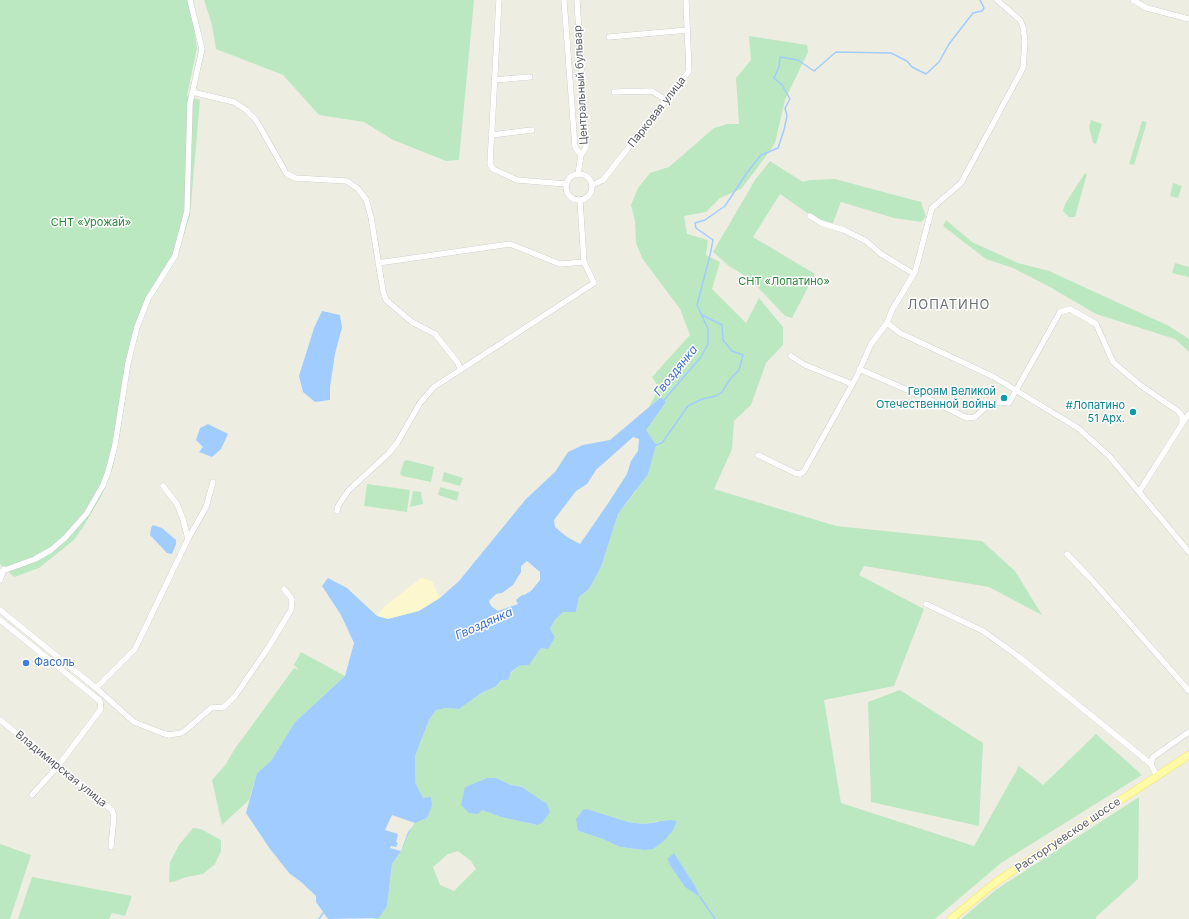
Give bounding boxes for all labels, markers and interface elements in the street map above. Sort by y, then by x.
street label: Центральный бульвар [571,25,591,145]
street label: Парковая улица [625,74,689,150]
park label: СНТ «Урожай» [51,216,131,230]
park label: СНТ «Лопатино» [738,275,830,289]
district label: ЛОПАТИНО [908,297,990,313]
water label: Гвоздянка [651,343,701,399]
place label: Героям Великой Отечественной войны [876,385,996,411]
marker: Героям Великой Отечественной войны [999,393,1009,403]
place label: #Лопатино 51 Арх. [1066,399,1125,425]
marker: #Лопатино 51 Арх. [1128,407,1138,417]
water label: Гвоздянка [453,605,515,643]
place label: Фасоль [34,656,75,670]
marker: Фасоль [21,658,31,668]
street label: Владимирская улица [13,728,109,810]
street label: Расторгуевское шоссе [1013,795,1123,875]

